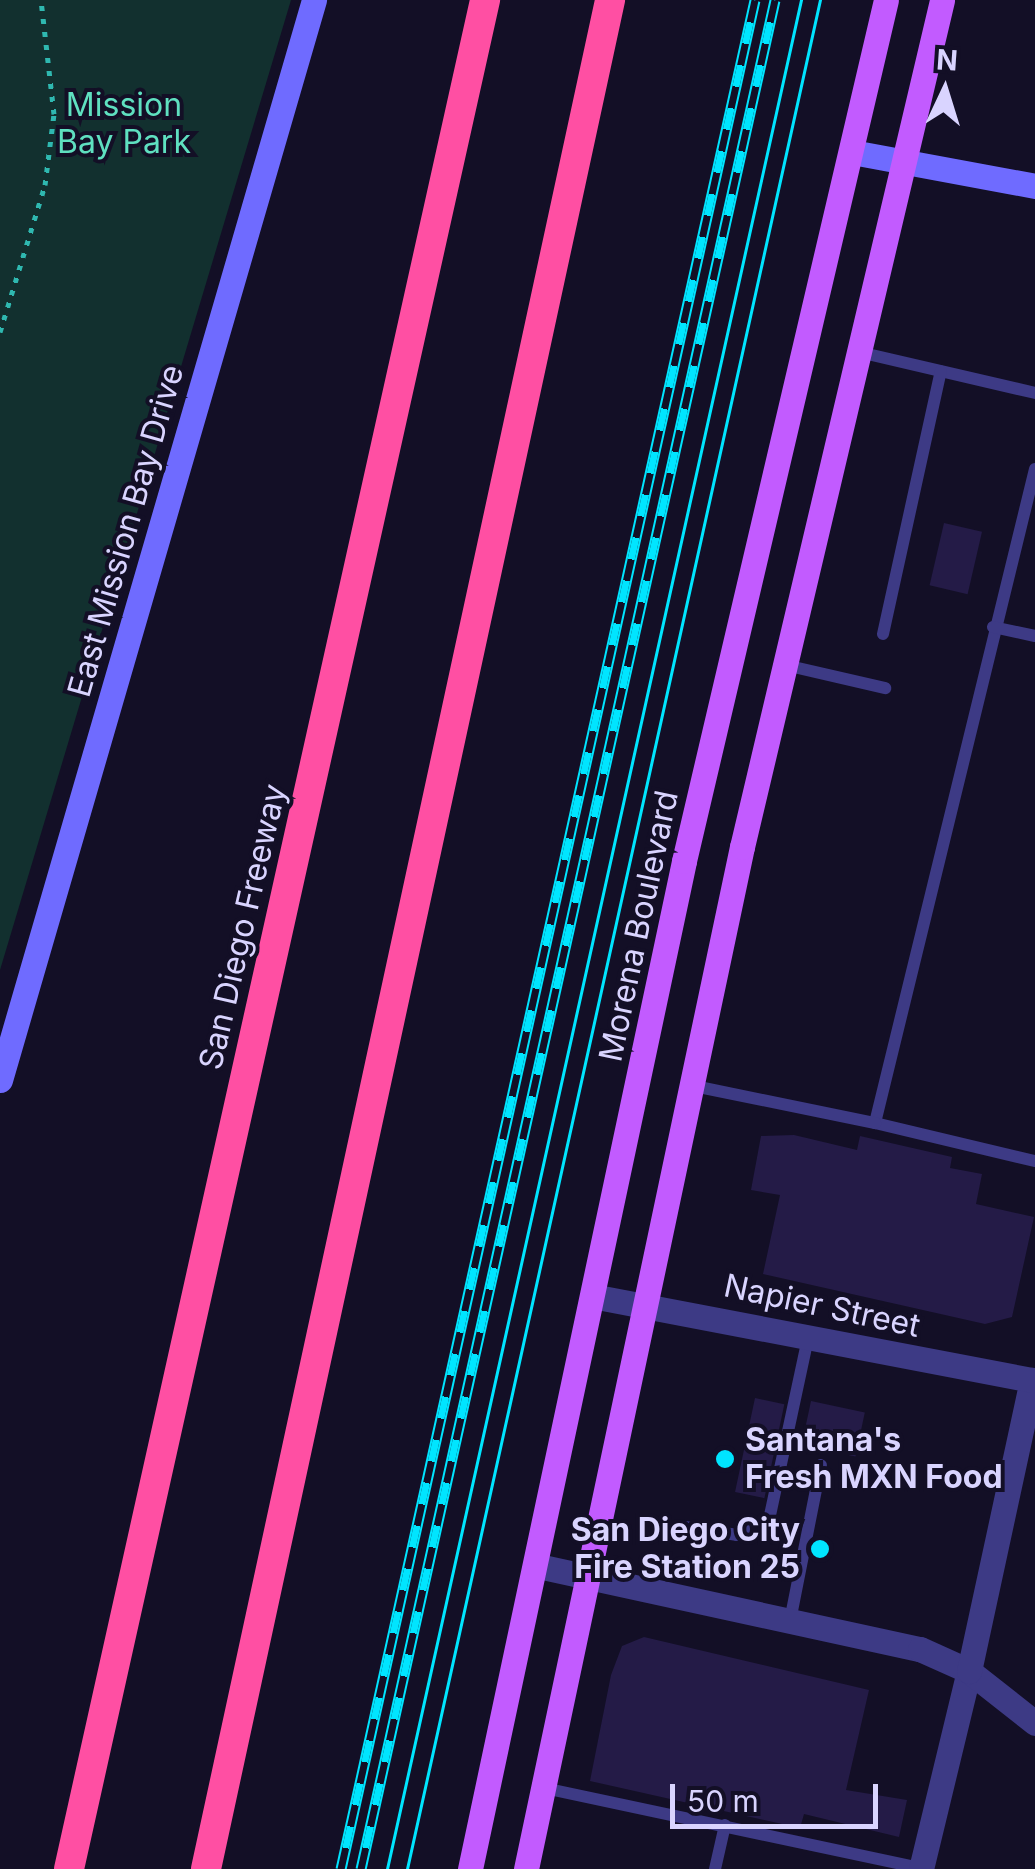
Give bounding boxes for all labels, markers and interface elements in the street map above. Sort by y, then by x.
north arrow [895,40,995,140]
text: N [935,42,959,78]
park label: Mission Bay Park [57,87,191,162]
street label: East Mission Bay Drive [60,361,192,701]
street label: San Diego Freeway [191,781,295,1073]
street label: Morena Boulevard [592,787,686,1065]
street label: Napier Street [720,1266,924,1346]
place label: Santana's Fresh MXN Food [745,1422,1003,1497]
marker: Santana's Fresh MXN Food [714,1448,736,1470]
place label: San Diego City Fire Station 25 [571,1512,800,1587]
marker: San Diego City Fire Station 25 [809,1538,831,1560]
scale bar [675,1764,882,1826]
text: 50 m [687,1783,759,1819]

